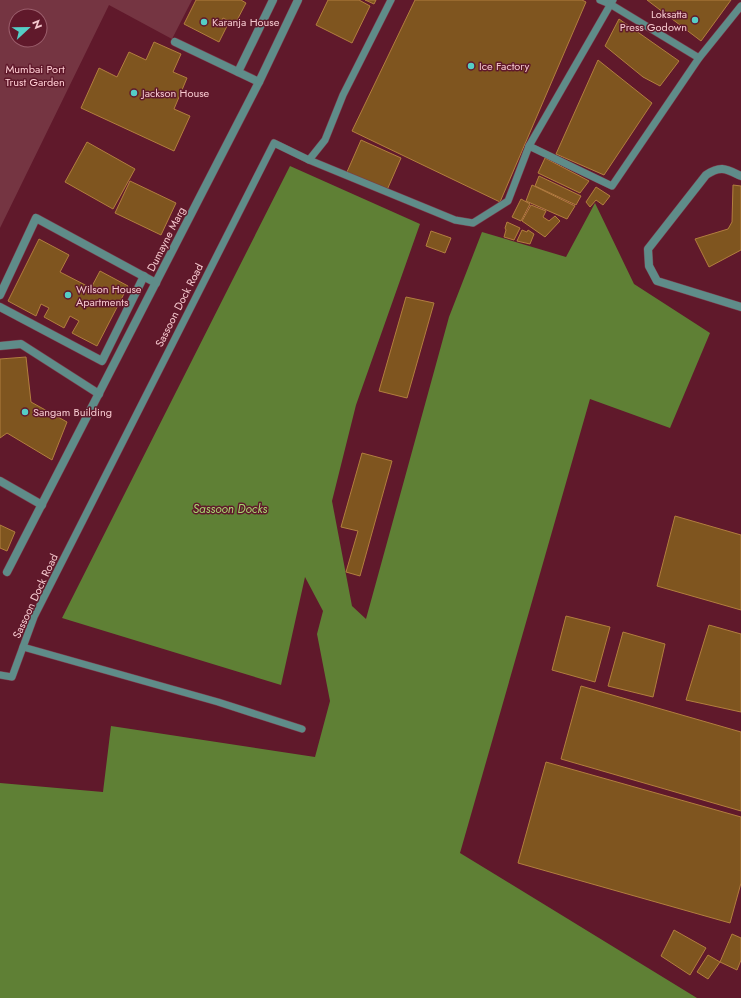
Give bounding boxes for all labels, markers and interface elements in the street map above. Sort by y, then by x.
place label: Loksatta Press Godown [620,6,687,35]
north arrow [8,8,48,48]
place label: Karanja House [212,14,280,30]
marker: Loksatta Press Godown [690,15,700,25]
text: N [28,17,46,31]
marker: Karanja House [199,17,209,27]
place label: Ice Factory [479,58,529,74]
park label: Mumbai Port Trust Garden [5,61,65,90]
marker: Ice Factory [466,61,476,71]
place label: Jackson House [140,85,210,101]
marker: Jackson House [129,88,139,98]
street label: Dumayne Marg [143,204,189,274]
street label: Sassoon Dock Road [151,260,207,350]
place label: Wilson House Apartments [76,281,142,310]
marker: Wilson House Apartments [63,290,73,300]
place label: Sangam Building [33,404,112,420]
marker: Sangam Building [20,407,30,417]
water label: Sassoon Docks [193,500,268,518]
street label: Sassoon Dock Road [8,551,62,641]

